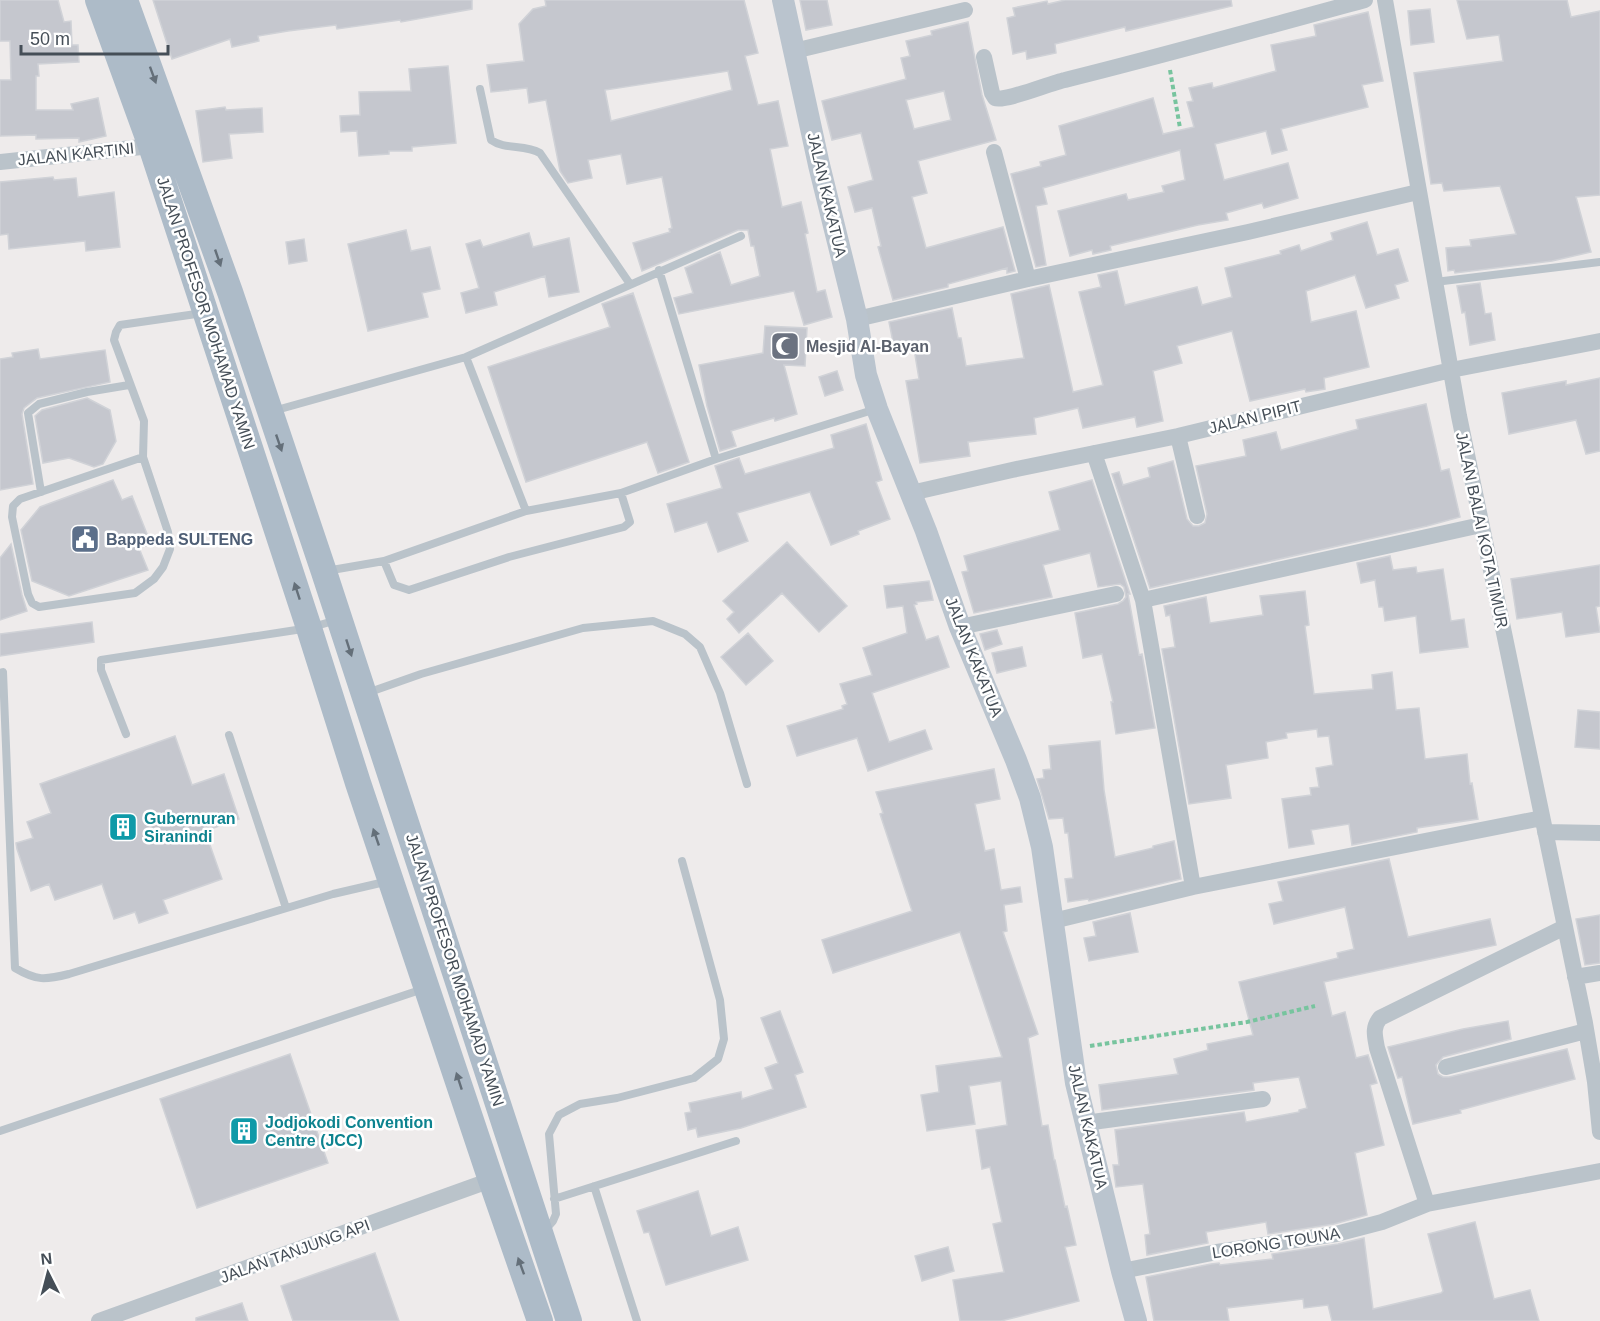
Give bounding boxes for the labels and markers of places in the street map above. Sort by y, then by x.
mosque icon: Mesjid Al-Bayan [769,330,801,362]
place label: Mesjid Al-Bayan [806,338,929,355]
public building icon: Bappeda SULTENG [69,523,101,555]
place label: Bappeda SULTENG [106,531,253,548]
place label: Gubernuran Siranindi [144,810,236,845]
building icon: Gubernuran Siranindi [107,811,139,843]
place label: Jodjokodi Convention Centre (JCC) [265,1114,433,1149]
building icon: Jodjokodi Convention Centre (JCC) [228,1115,260,1147]

